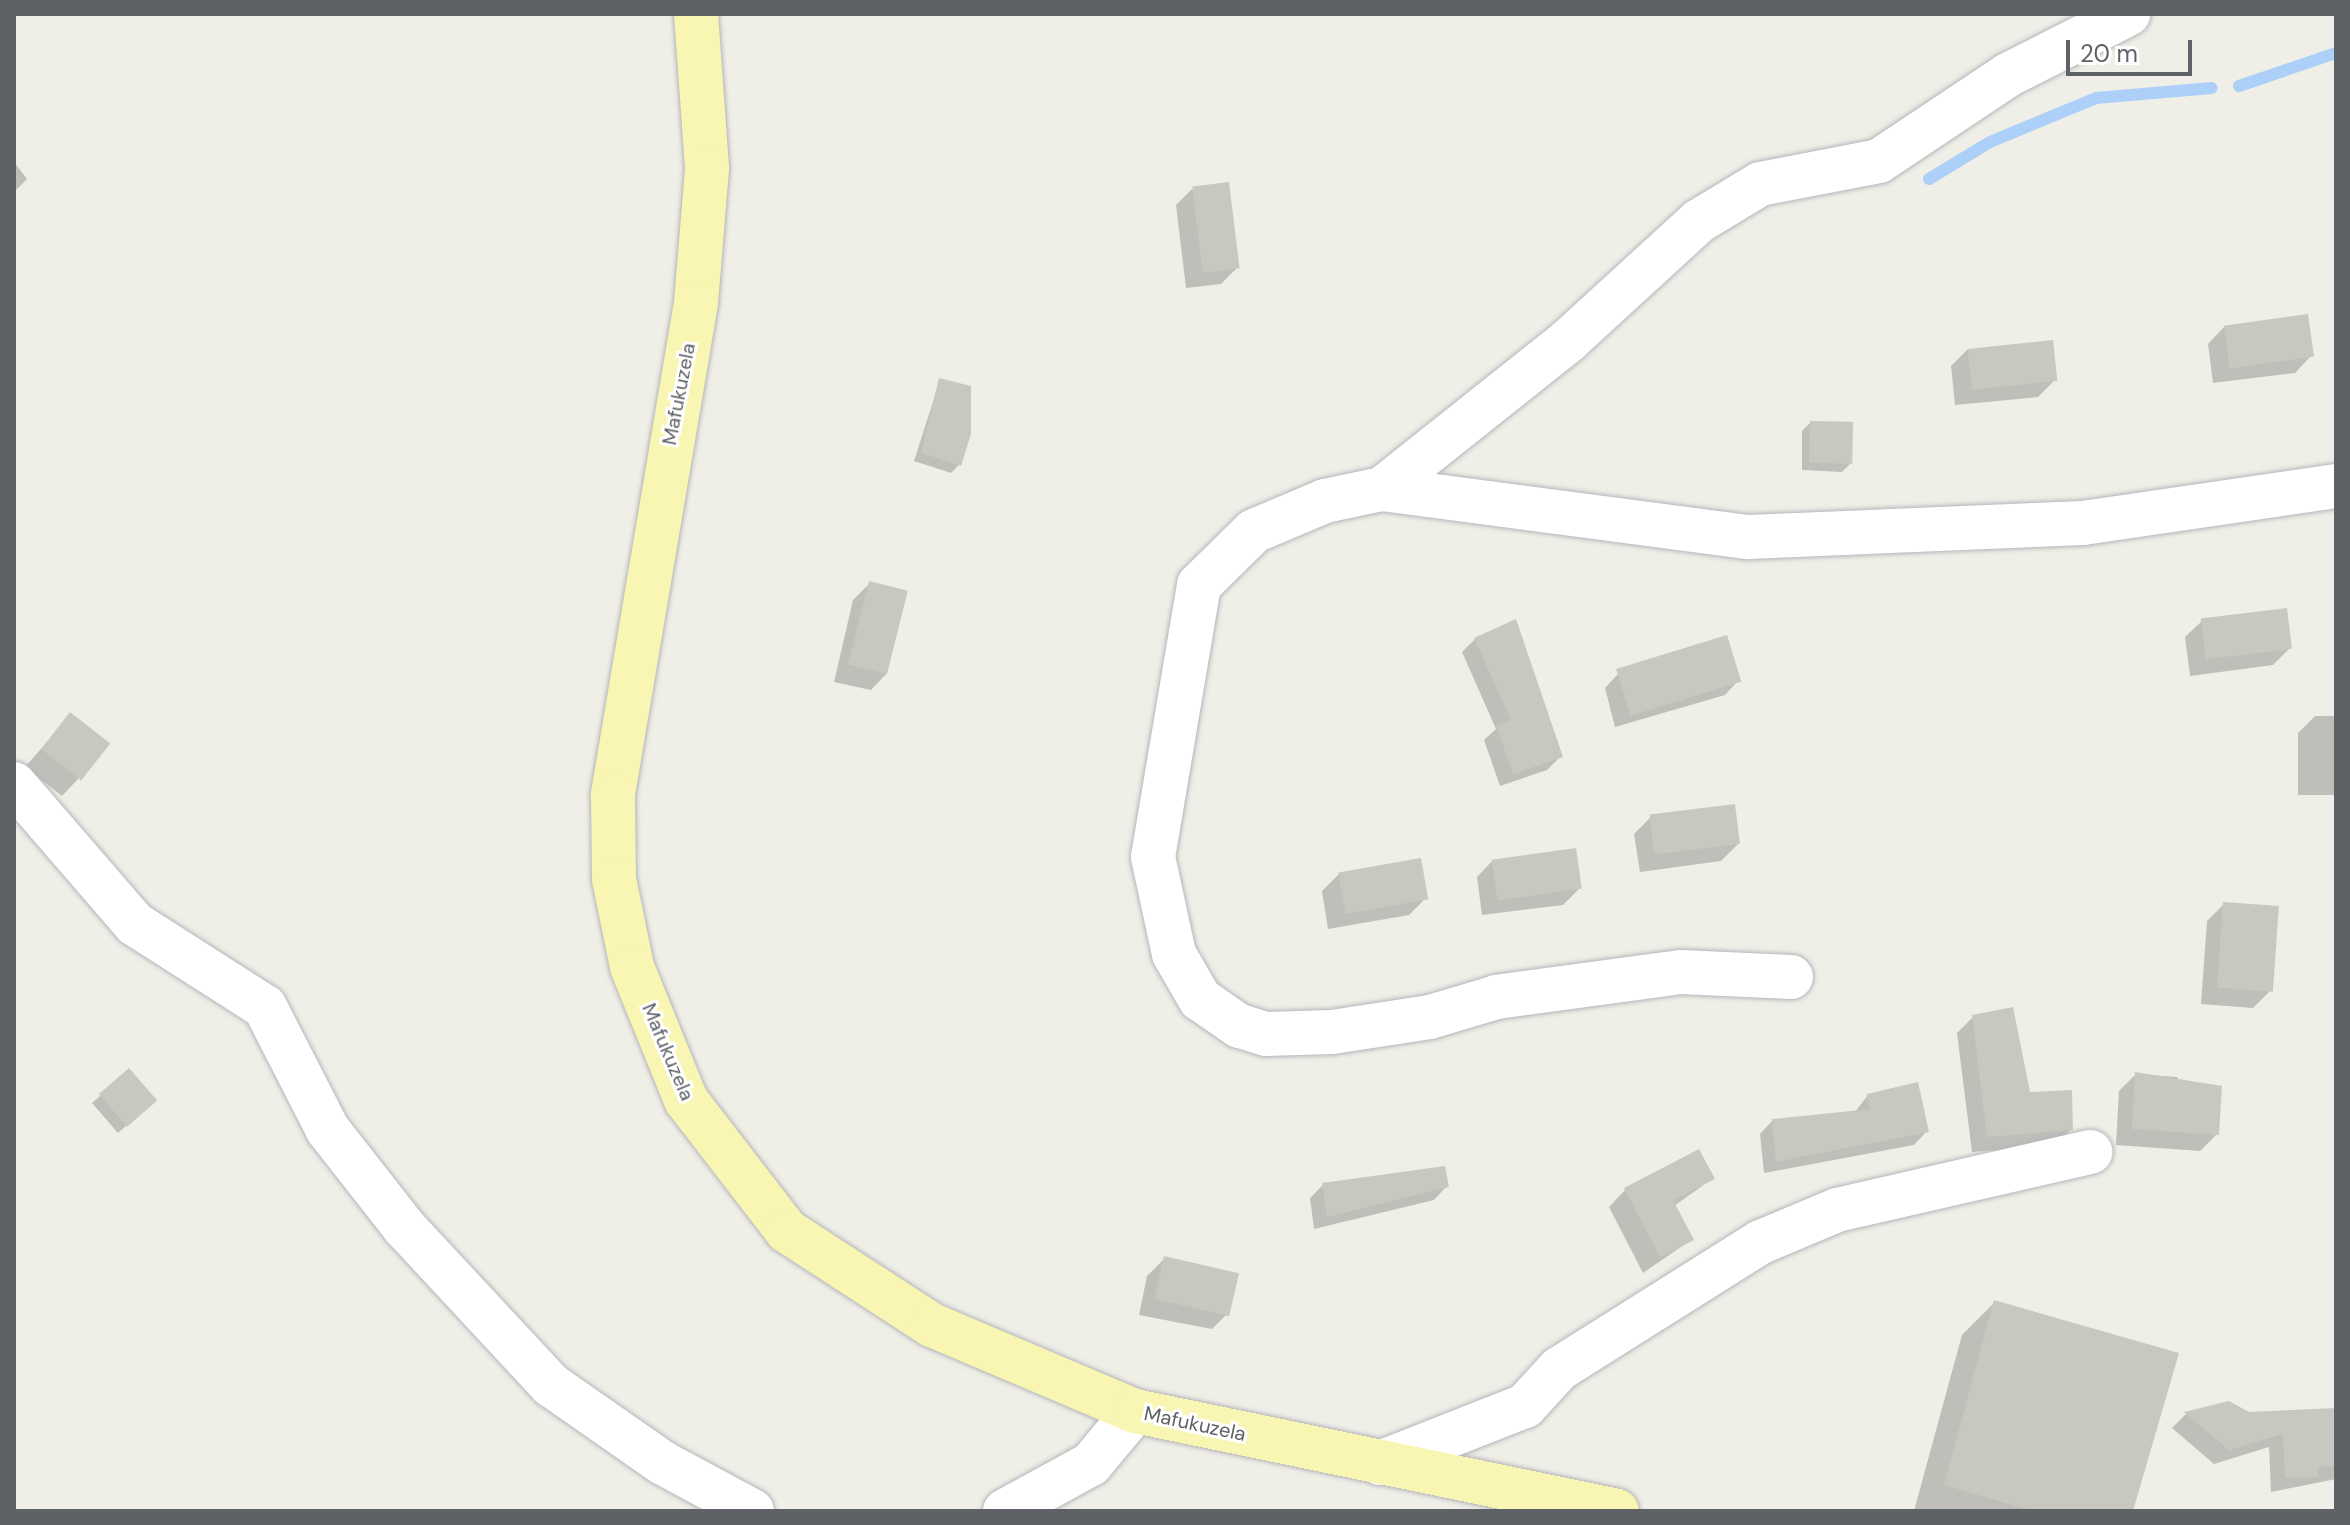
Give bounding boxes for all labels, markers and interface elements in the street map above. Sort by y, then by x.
scale bar [2070,24,2196,74]
text: 20 m [2080,38,2138,69]
street label: Mafukuzela [657,341,701,447]
street label: Mafukuzela [637,1000,699,1104]
street label: Mafukuzela [1142,1402,1248,1446]

